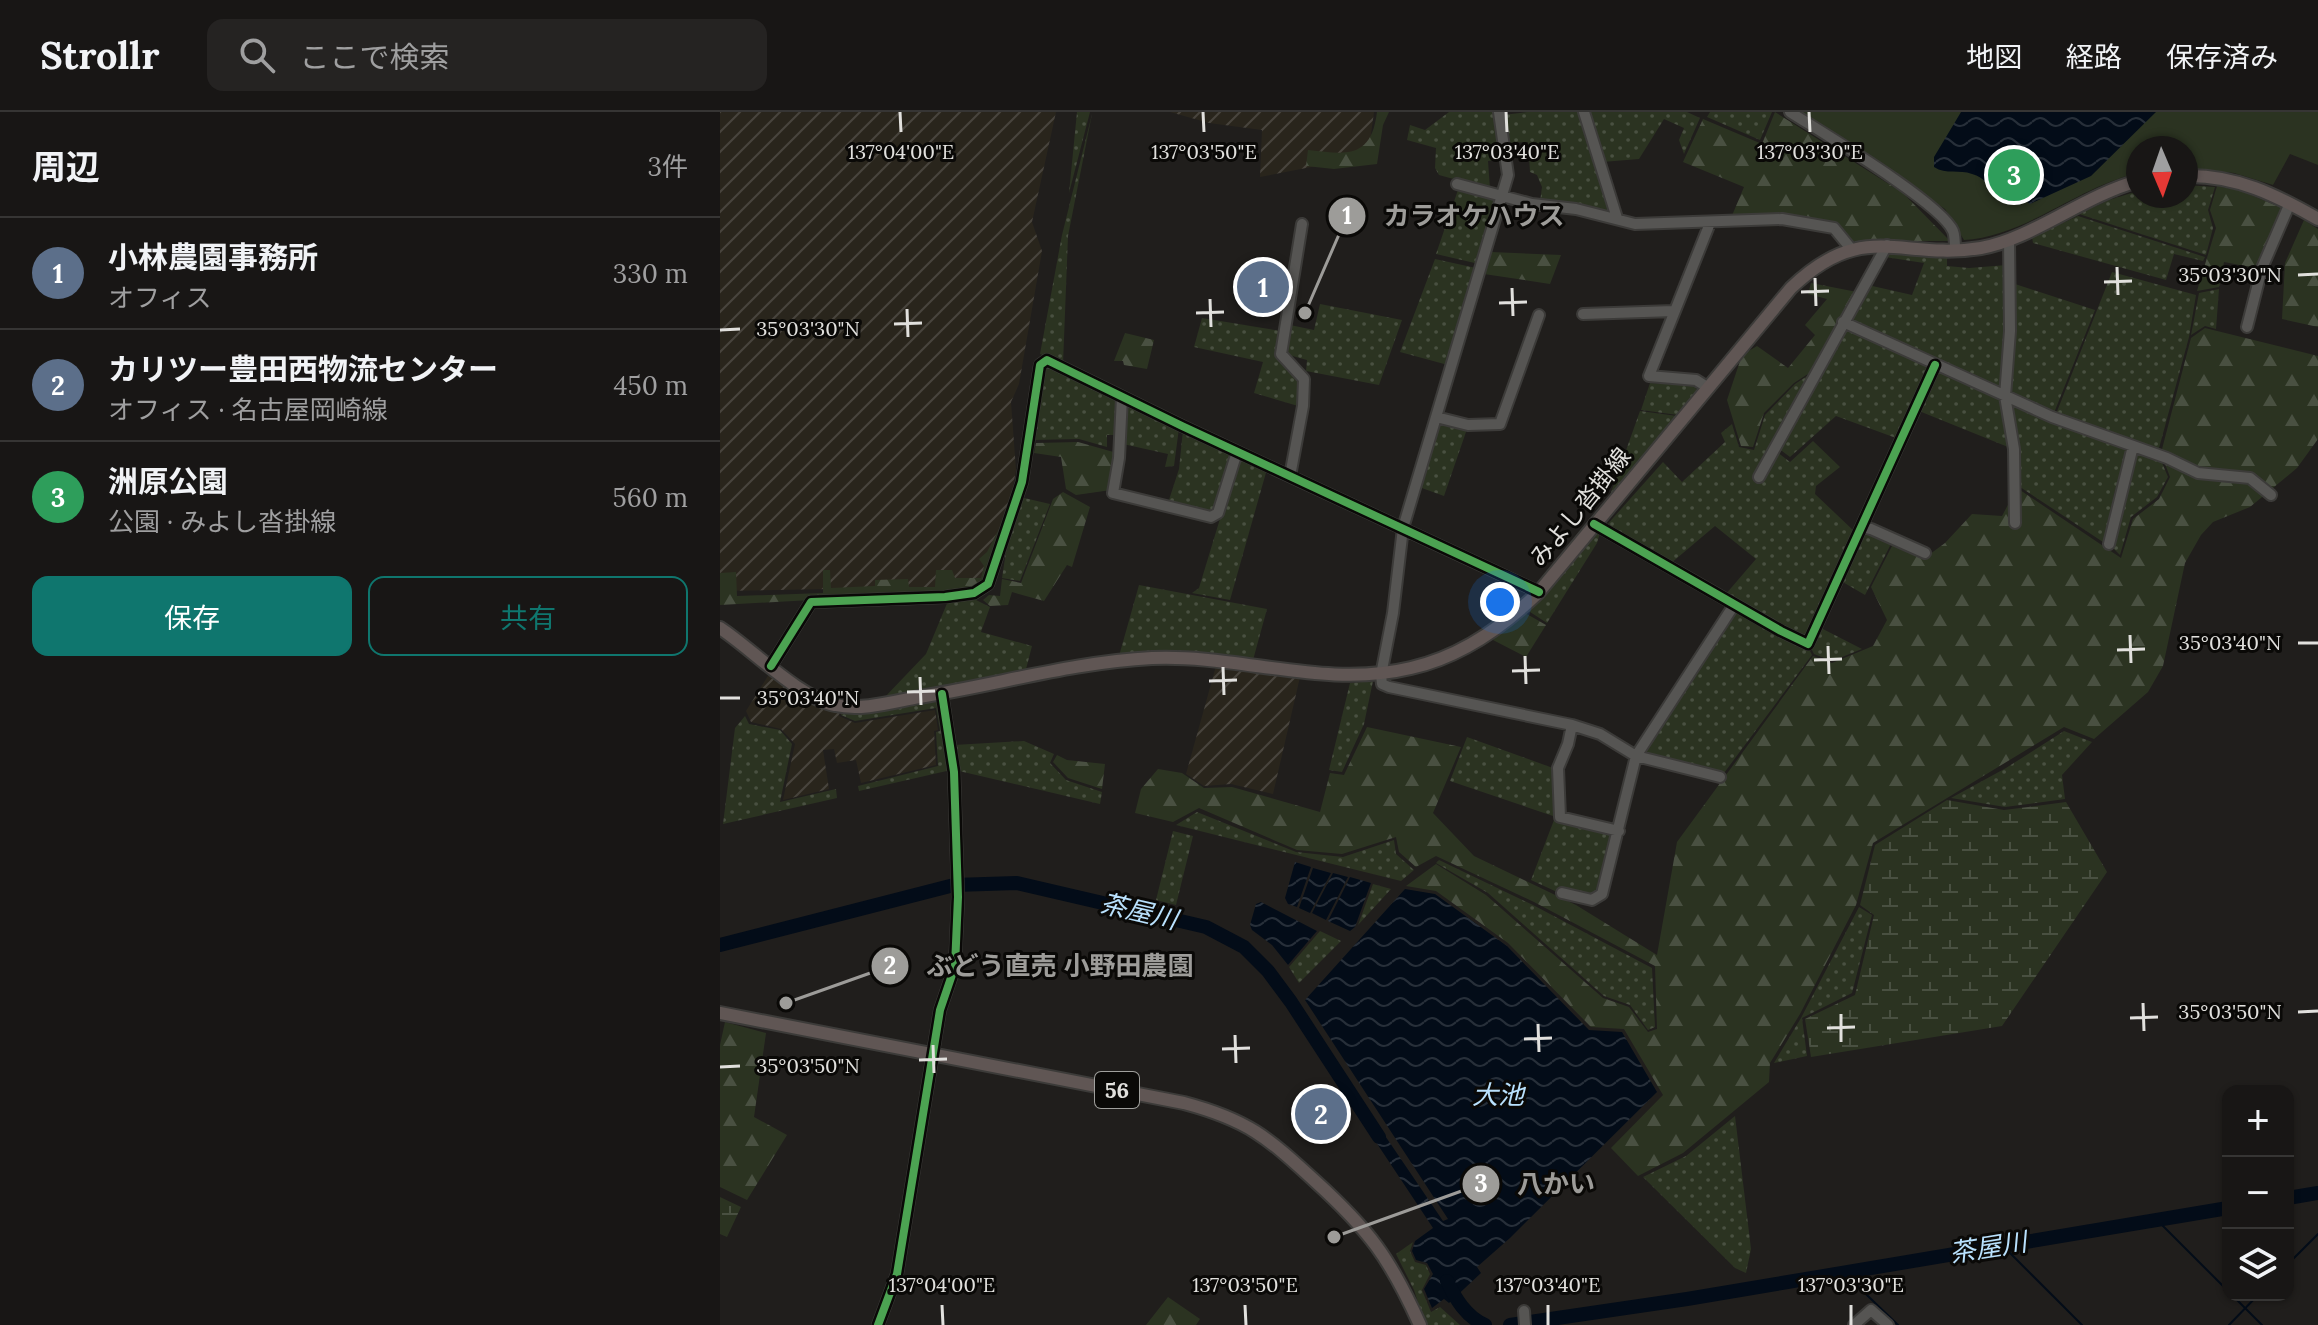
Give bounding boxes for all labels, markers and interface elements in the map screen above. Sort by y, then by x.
search box [207,19,767,91]
text: Strollr [40,31,159,79]
icon: search [235,33,279,77]
text: ここで検索 [299,38,449,76]
text: 地図 [1966,39,2022,75]
text: 経路 [2066,39,2122,75]
text: 保存済み [2166,39,2278,75]
north arrow [2126,136,2198,208]
text: 137°04'00"E [848,139,954,164]
text: 137°03'50"E [1151,139,1257,164]
text: 137°03'40"E [1455,139,1559,164]
text: 137°03'30"E [1757,139,1863,164]
text: 周辺 [32,145,100,188]
pin: 3 [1988,145,2040,205]
text: 3件 [648,150,688,183]
callout: カラオケハウス [1327,191,1581,241]
text: カラオケハウス [1384,199,1564,232]
text: 1 [1342,200,1352,231]
text: 小林農園事務所 [108,238,318,276]
text: 1 [53,257,63,290]
text: 330 m [613,257,688,290]
pin: 1 [1237,257,1289,317]
text: 35°03'30"N [2178,262,2282,287]
text: オフィス [108,281,211,314]
text: 35°03'30"N [756,316,860,341]
text: カリツー豊田西物流センター [108,350,498,388]
text: 2 [51,369,65,402]
text: 450 m [614,369,688,402]
text: オフィス · 名古屋岡崎線 [108,393,388,426]
street label: みよし沓掛線 [1523,441,1637,573]
text: 洲原公園 [108,462,228,500]
text: 3 [51,481,65,514]
text: 560 m [613,481,688,514]
text: 公園 · みよし沓掛線 [108,505,336,538]
button: 保存 [32,576,352,656]
button: 共有 [368,576,688,656]
your location [1480,582,1520,622]
text: 35°03'40"N [2179,630,2281,655]
text: 35°03'40"N [757,685,859,710]
water label: 茶屋川 [1097,886,1184,937]
callout: ぶどう直売 小野田農園 [870,941,1209,991]
text: ぶどう直売 小野田農園 [927,949,1193,982]
text: 2 [884,950,896,981]
text: 35°03'50"N [2178,999,2282,1024]
text: 35°03'50"N [756,1053,860,1078]
road number: 56 [1095,1072,1139,1108]
water label: 大池 [1472,1078,1527,1111]
pin: 2 [1295,1084,1347,1144]
map controls [2222,1085,2294,1301]
button: + [2222,1085,2294,1157]
button: − [2222,1157,2294,1229]
callout: 八かい [1461,1159,1611,1209]
text: 八かい [1517,1167,1595,1200]
text: 3 [1474,1168,1488,1199]
water label: 茶屋川 [1947,1224,2032,1269]
button: layers [2222,1229,2294,1301]
text: 137°04'00"E [889,1272,995,1297]
text: 137°03'50"E [1192,1272,1298,1297]
text: 137°03'40"E [1496,1272,1600,1297]
text: 137°03'30"E [1798,1272,1904,1297]

